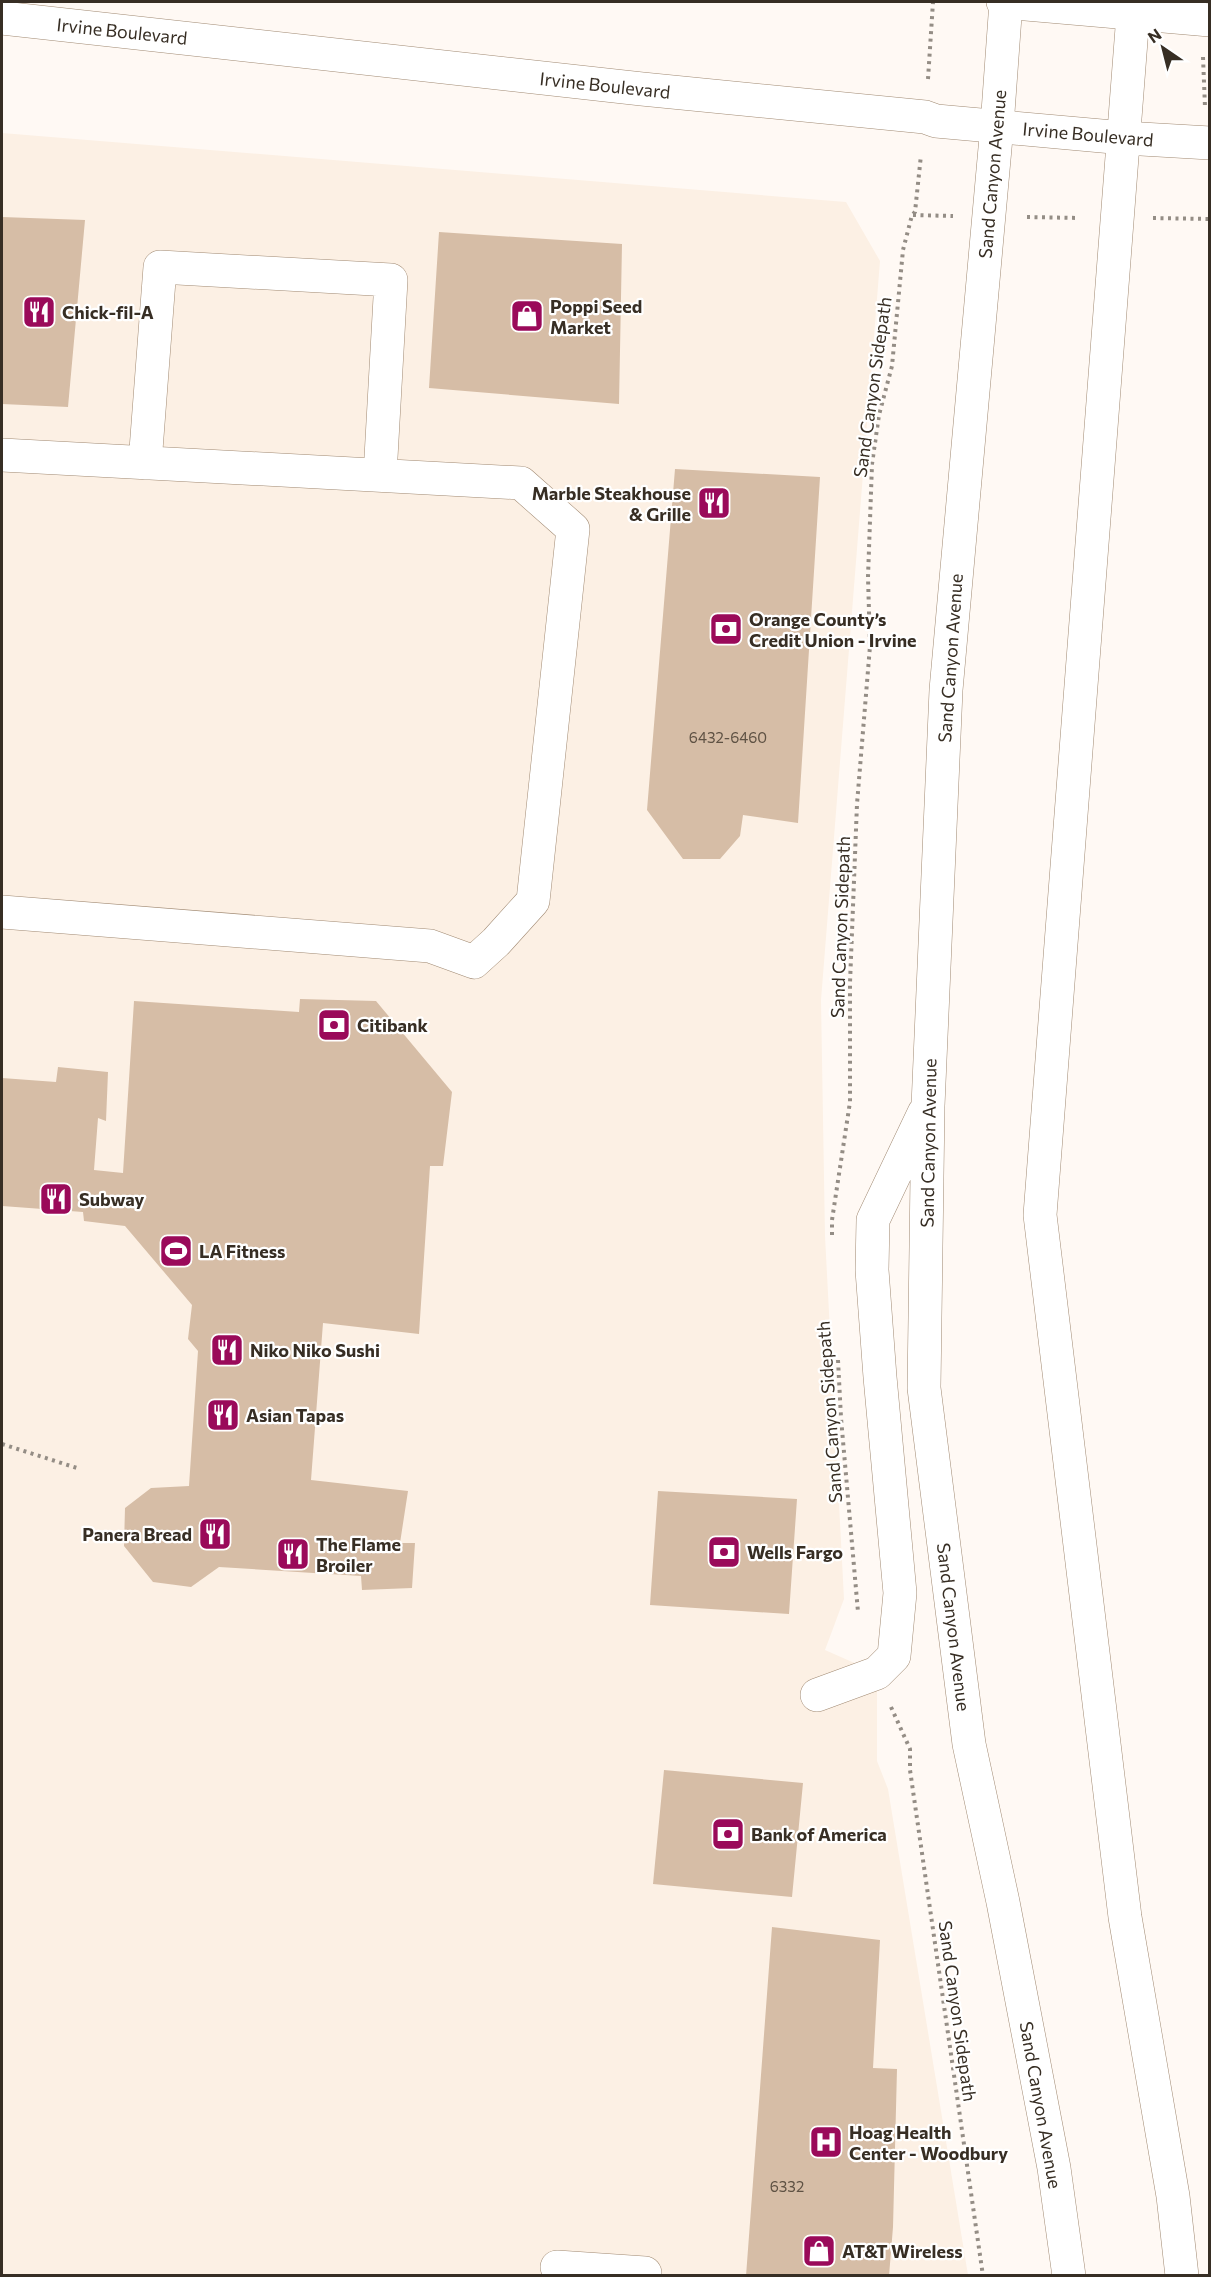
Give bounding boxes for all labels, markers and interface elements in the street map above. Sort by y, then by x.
street label: Irvine Boulevard [56,13,188,49]
north arrow [1133,18,1193,78]
text: N [1144,24,1164,47]
street label: Irvine Boulevard [539,67,671,103]
street label: Sand Canyon Avenue [974,89,1010,259]
street label: Irvine Boulevard [1022,117,1154,151]
restaurant icon: Chick-fil-A [21,294,57,330]
place label: Poppi Seed Market [550,295,642,338]
street label: Sand Canyon Sidepath [848,295,896,479]
shop icon: Poppi Seed Market [509,298,545,334]
place label: Chick-fil-A [62,301,154,323]
place label: Marble Steakhouse & Grille [532,482,691,525]
restaurant icon: Marble Steakhouse & Grille [696,485,732,521]
street label: Sand Canyon Avenue [933,573,967,743]
place label: Orange County’s Credit Union - Irvine [749,608,917,651]
bank icon: Orange County’s Credit Union - Irvine [708,611,744,647]
house number: 6432-6460 [689,728,767,746]
street label: Sand Canyon Sidepath [826,836,854,1018]
bank icon: Citibank [316,1007,352,1043]
place label: Citibank [357,1014,428,1036]
street label: Sand Canyon Avenue [916,1058,940,1228]
restaurant icon: Subway [38,1181,74,1217]
place label: Subway [79,1188,144,1210]
sports icon: LA Fitness [158,1233,194,1269]
place label: LA Fitness [199,1240,285,1262]
street label: Sand Canyon Sidepath [812,1320,846,1504]
restaurant icon: Niko Niko Sushi [209,1332,245,1368]
place label: Niko Niko Sushi [250,1339,380,1361]
restaurant icon: Asian Tapas [205,1397,241,1433]
place label: Asian Tapas [246,1404,344,1426]
restaurant icon: Panera Bread [197,1516,233,1552]
place label: Panera Bread [82,1523,192,1545]
place label: The Flame Broiler [316,1533,401,1576]
bank icon: Wells Fargo [706,1534,742,1570]
restaurant icon: The Flame Broiler [275,1536,311,1572]
place label: Wells Fargo [747,1541,843,1563]
street label: Sand Canyon Avenue [933,1542,975,1712]
bank icon: Bank of America [710,1816,746,1852]
place label: Bank of America [751,1823,887,1845]
street label: Sand Canyon Sidepath [934,1919,982,2103]
street label: Sand Canyon Avenue [1015,2020,1067,2190]
place label: Hoag Health Center - Woodbury [849,2121,1008,2164]
hospital icon: Hoag Health Center - Woodbury [808,2124,844,2160]
house number: 6332 [770,2177,804,2195]
shop icon: AT&T Wireless [801,2233,837,2269]
place label: AT&T Wireless [842,2240,963,2262]

